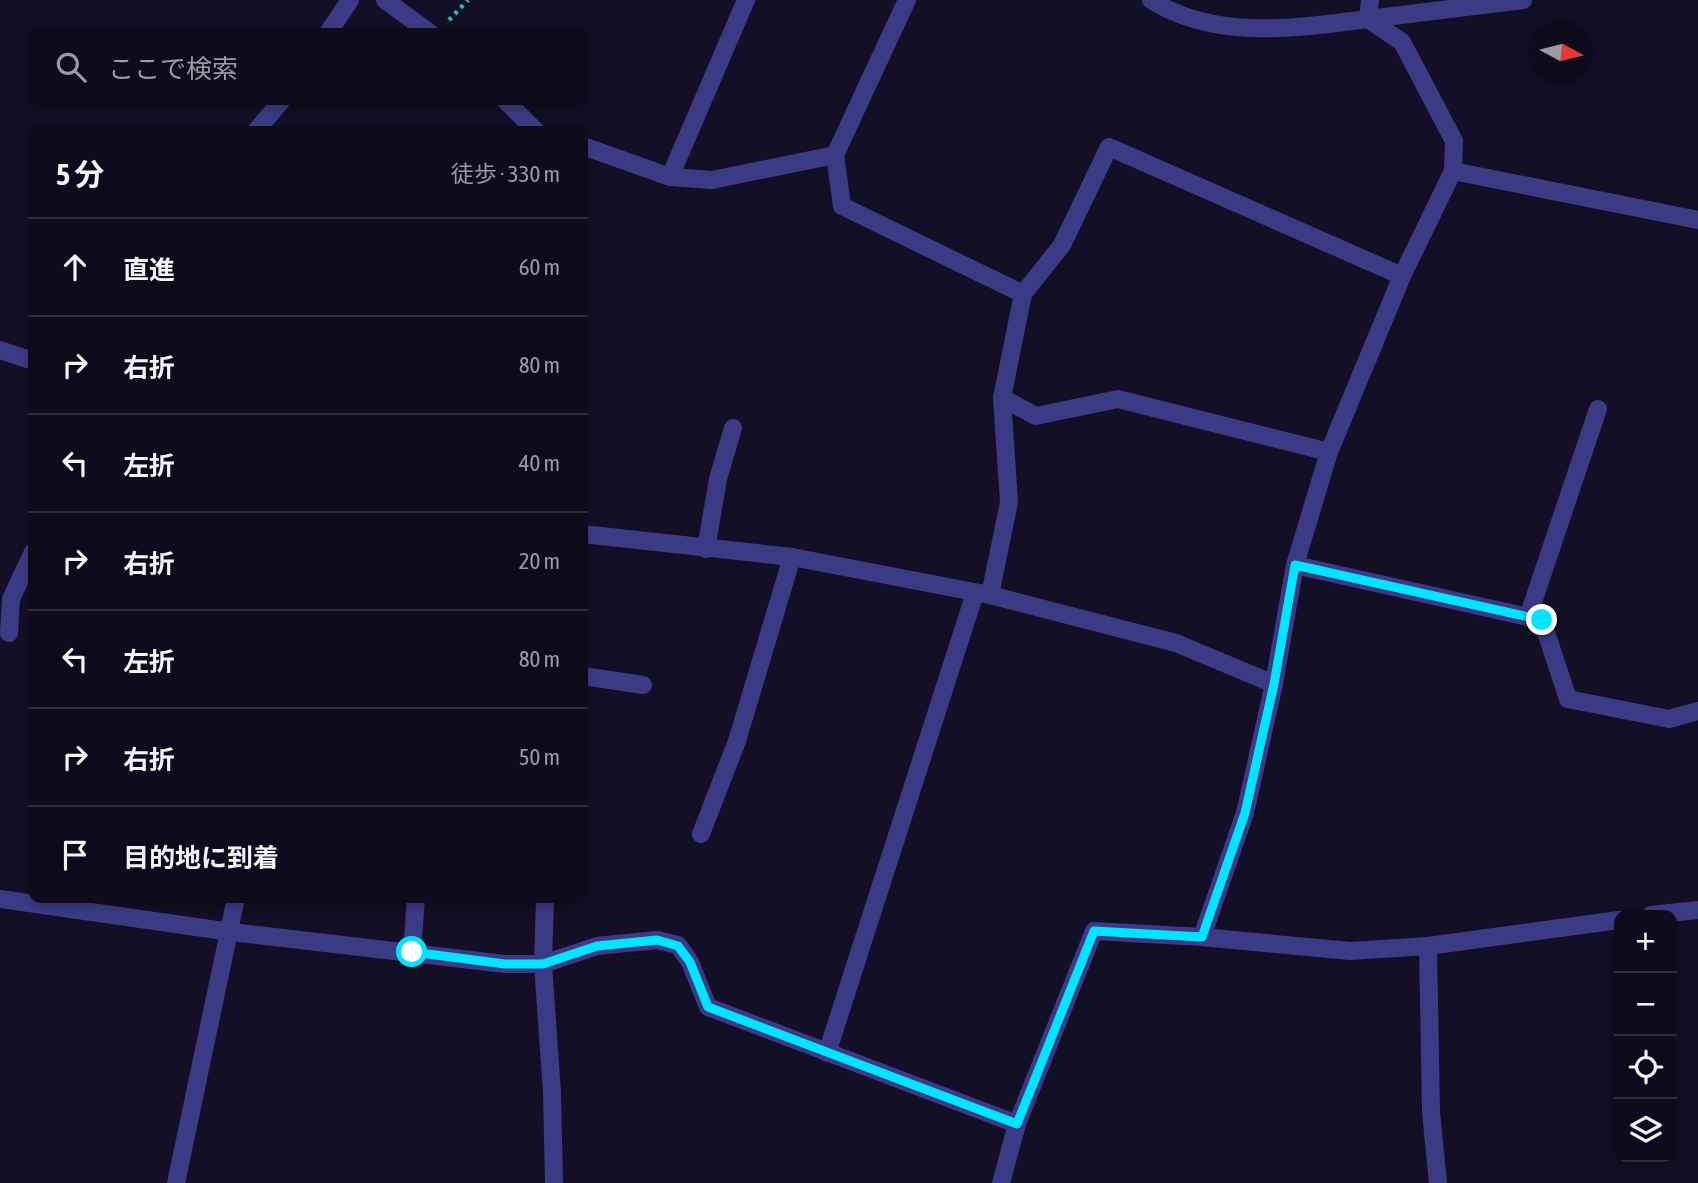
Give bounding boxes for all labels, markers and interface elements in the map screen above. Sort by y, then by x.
north arrow [1530,21,1593,84]
search box [28,28,588,105]
icon: search [52,48,90,86]
text: ここで検索 [108,54,238,84]
text: 5 分 [56,157,104,191]
text: 徒歩 · 330 m [451,161,560,187]
icon: ahead [56,248,94,286]
text: 60 m [519,254,560,280]
text: 直進 [123,255,175,285]
icon: right [56,346,94,384]
text: 80 m [519,352,560,378]
text: 右折 [123,353,175,383]
icon: left [56,444,94,482]
text: 40 m [519,450,560,476]
text: 左折 [123,451,175,481]
icon: right [56,542,94,580]
text: 20 m [519,548,560,574]
text: 右折 [123,549,175,579]
route end [1526,604,1557,635]
icon: left [56,640,94,678]
text: 80 m [519,646,560,672]
text: 左折 [123,647,175,677]
icon: right [56,738,94,776]
text: 50 m [519,744,560,770]
text: 右折 [123,745,175,775]
icon: arrive [56,836,94,874]
text: 目的地に到着 [123,843,279,873]
map controls [1614,910,1677,1162]
button: + [1614,910,1677,973]
route start [396,936,427,967]
button: − [1614,973,1677,1036]
button: locate [1614,1036,1677,1099]
button: layers [1614,1099,1677,1162]

